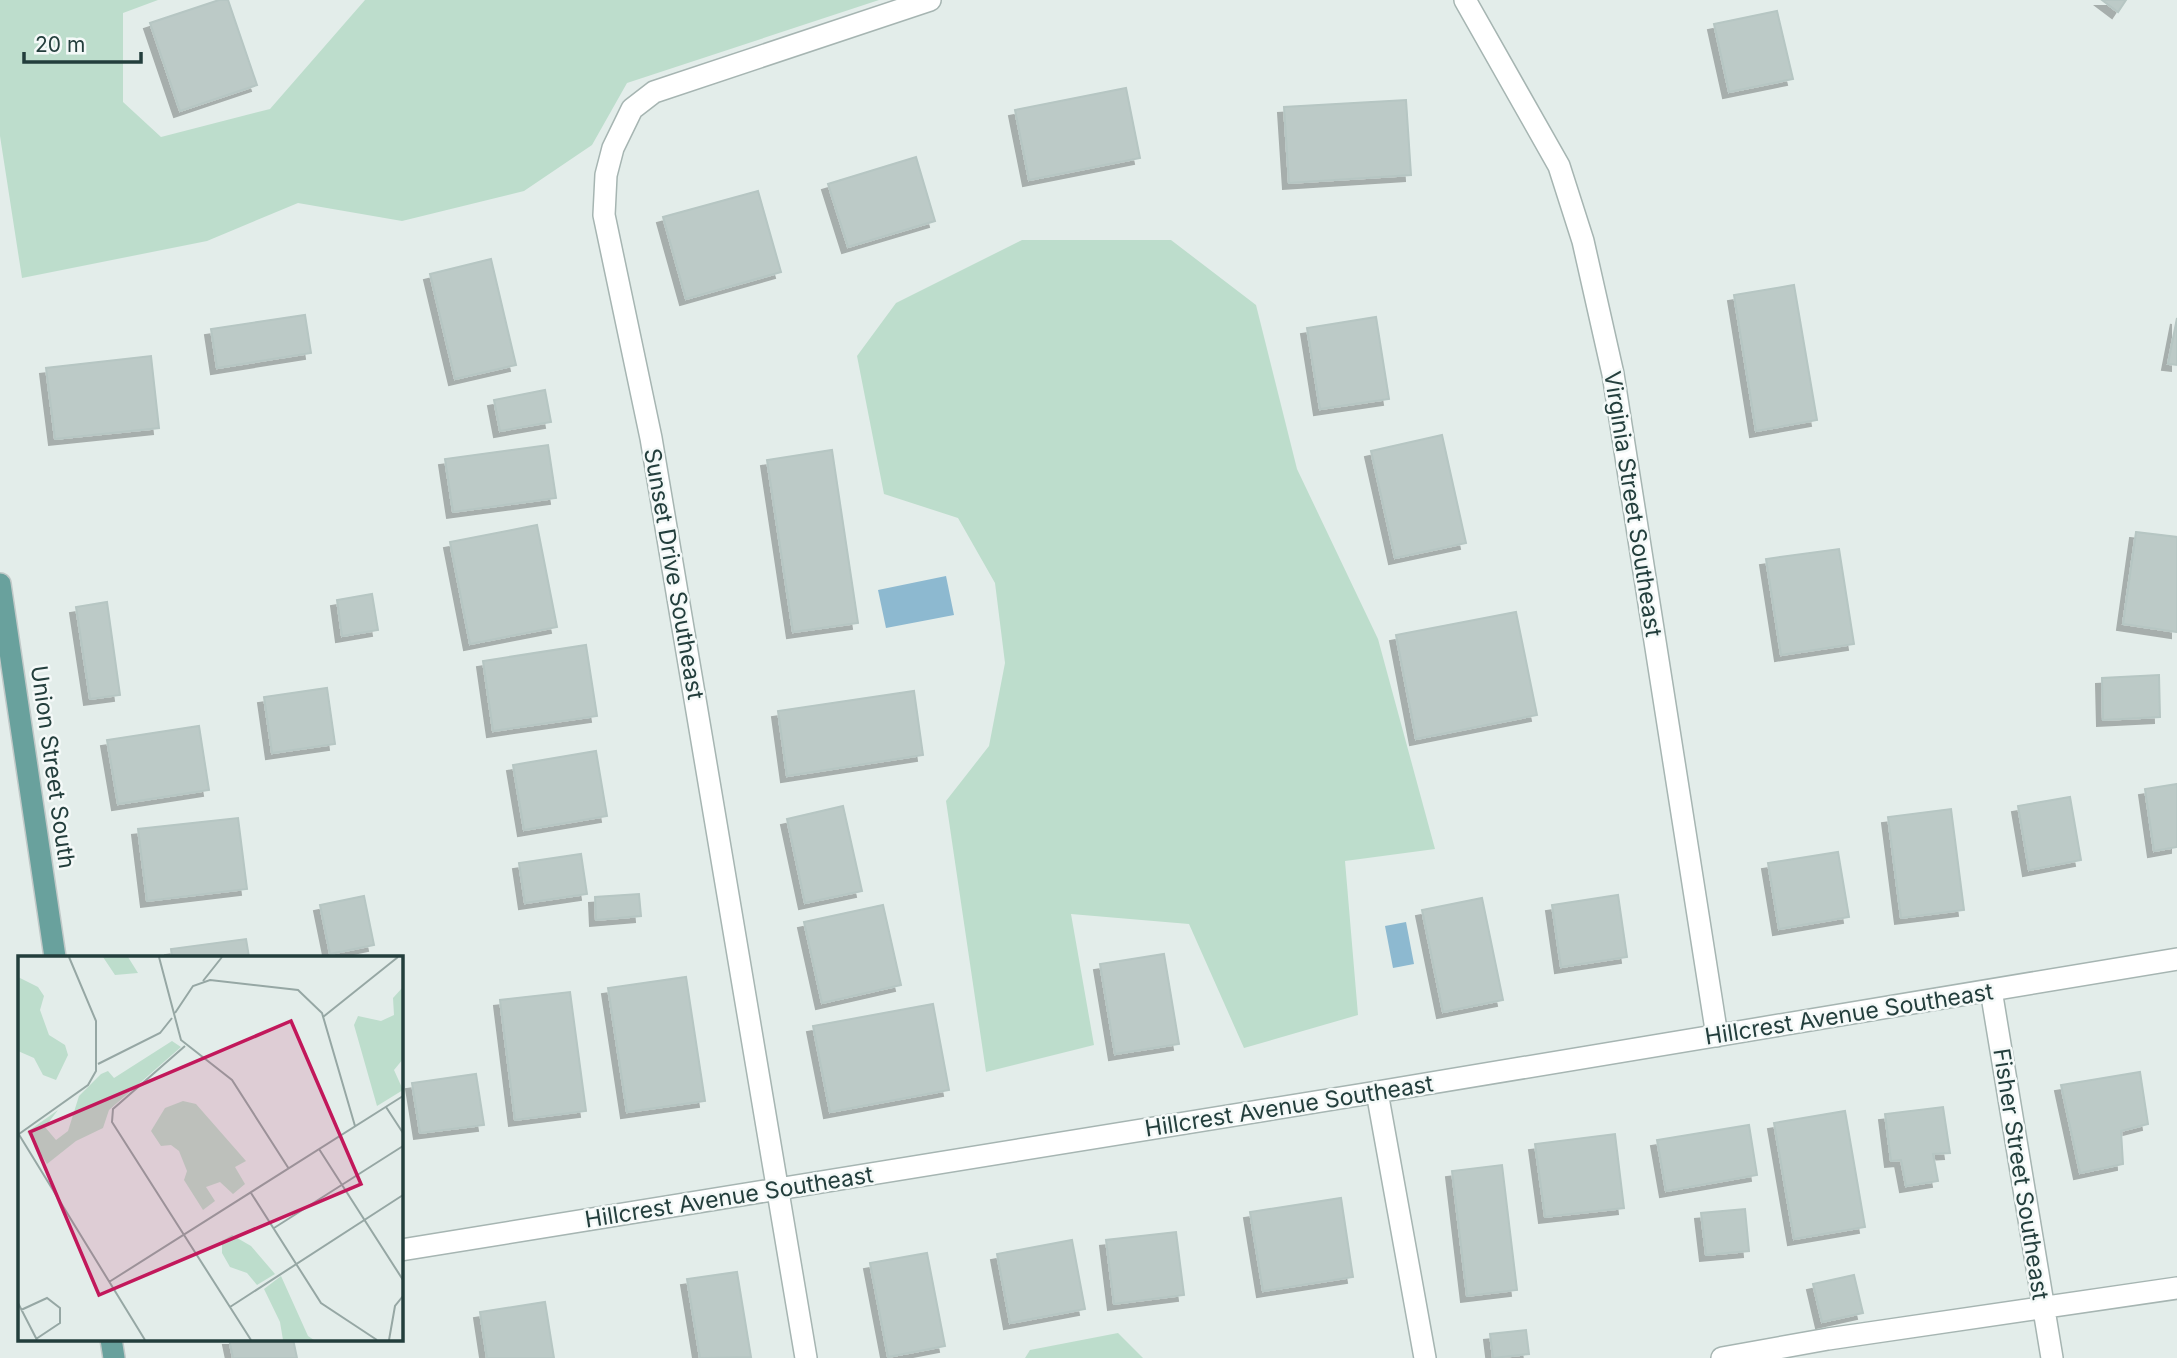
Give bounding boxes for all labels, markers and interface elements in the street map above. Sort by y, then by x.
scale bar [24,21,142,65]
text: 20 m [35,32,85,57]
street label: Virginia Street Southeast [1598,369,1668,639]
street label: Sunset Drive Southeast [638,446,710,702]
street label: Union Street South [25,664,81,870]
inset map [18,956,402,1340]
street label: Hillcrest Avenue Southeast [1703,977,1996,1051]
street label: Fisher Street Southeast [1987,1046,2055,1302]
street label: Hillcrest Avenue Southeast [1143,1069,1436,1143]
street label: Hillcrest Avenue Southeast [583,1160,876,1234]

